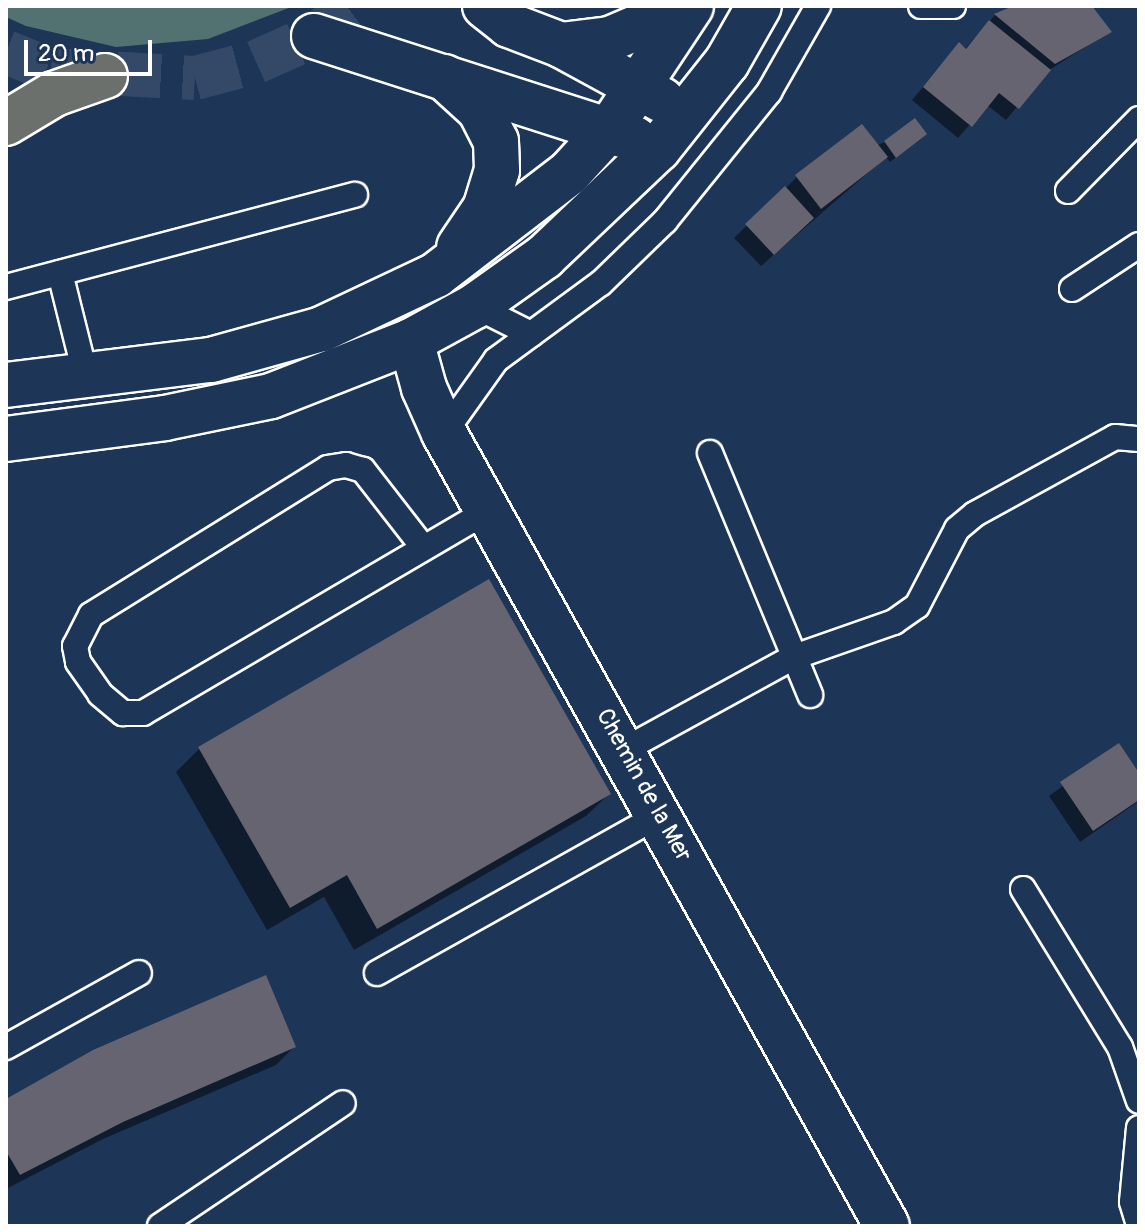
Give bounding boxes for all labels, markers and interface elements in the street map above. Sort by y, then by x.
scale bar [28,24,156,74]
text: 20 m [38,39,94,68]
street label: Chemin de la Mer [590,703,698,867]

